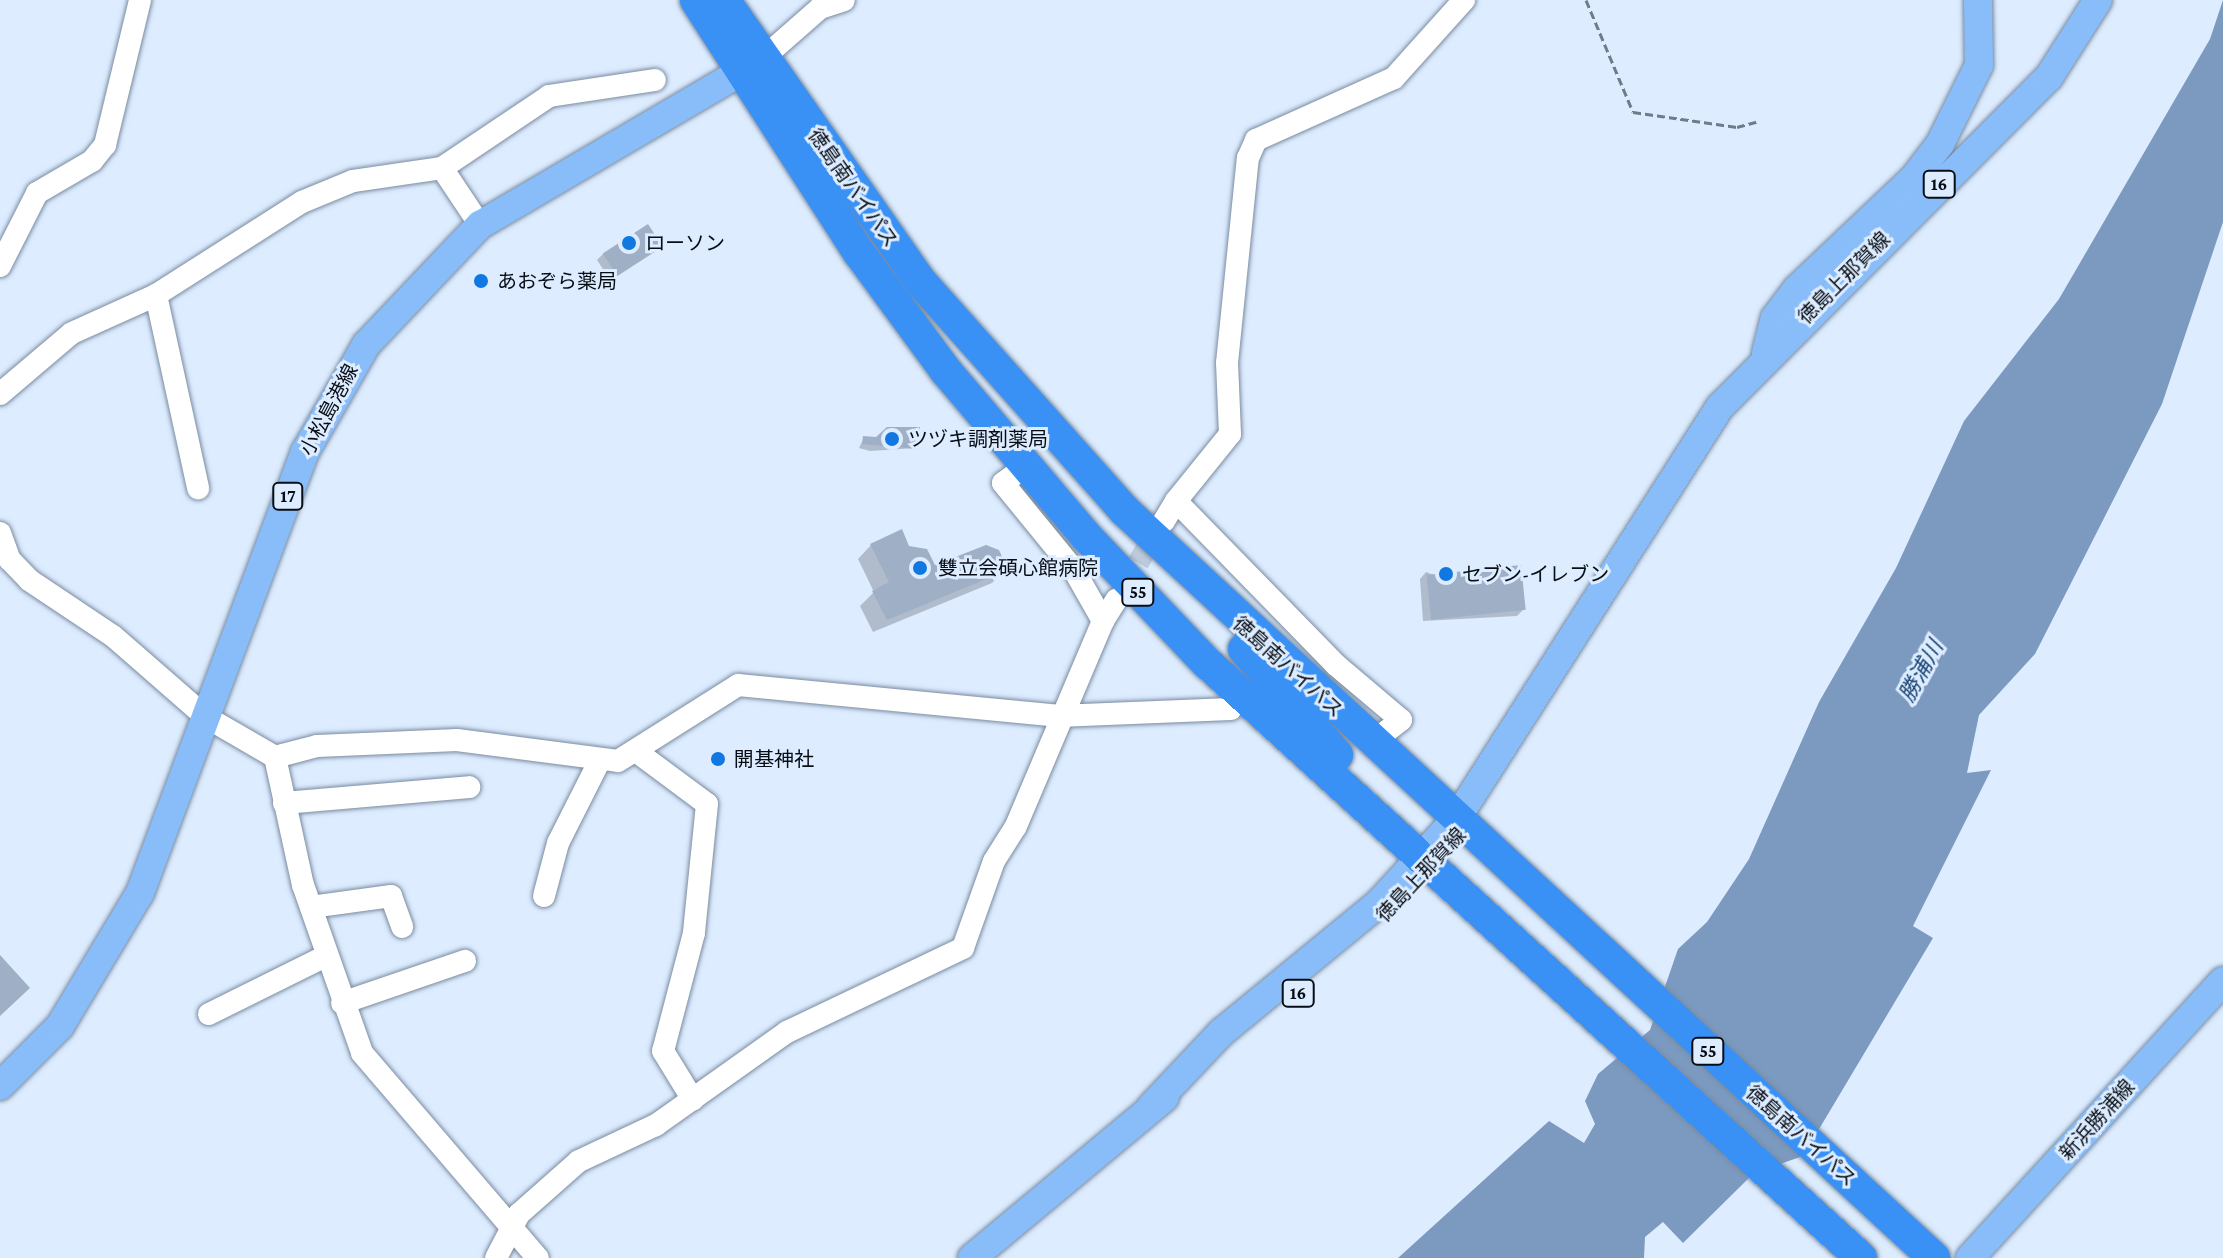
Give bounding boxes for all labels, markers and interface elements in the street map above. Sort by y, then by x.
street label: 徳島南バイパス [803,124,903,252]
road number: 16 [1921,170,1957,198]
street label: 徳島上那賀線 [1793,227,1895,329]
place label: ローソン [645,231,725,255]
marker: ローソン [620,234,638,252]
place label: あおぞら薬局 [497,269,617,293]
marker: あおぞら薬局 [472,272,490,290]
street label: 小松島港線 [295,360,363,460]
place label: ツヅキ調剤薬局 [908,427,1048,451]
marker: ツヅキ調剤薬局 [883,430,901,448]
road number: 17 [272,482,304,510]
place label: 雙立会碩心館病院 [938,556,1098,580]
marker: 雙立会碩心館病院 [909,557,931,579]
place label: セブン-イレブン [1462,562,1609,586]
marker: セブン-イレブン [1437,565,1455,583]
road number: 55 [1120,578,1156,606]
street label: 徳島南バイパス [1228,611,1348,723]
water label: 勝浦川 [1893,636,1949,706]
place label: 開基神社 [734,747,814,771]
marker: 開基神社 [709,750,727,768]
street label: 徳島上那賀線 [1371,823,1471,927]
road number: 16 [1280,979,1316,1007]
road number: 55 [1690,1037,1726,1065]
street label: 新浜勝浦線 [2055,1075,2139,1165]
street label: 徳島南バイパス [1741,1080,1861,1192]

